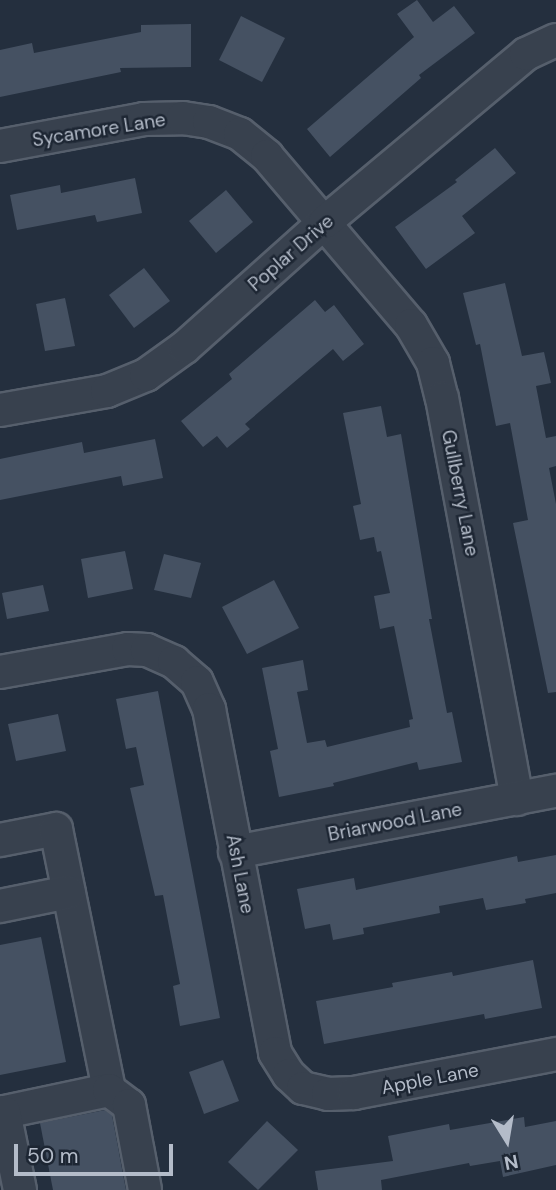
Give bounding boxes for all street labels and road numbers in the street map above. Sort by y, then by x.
street label: Sycamore Lane [31,108,167,152]
street label: Poplar Drive [244,210,338,296]
street label: Gullberry Lane [437,428,483,558]
street label: Briarwood Lane [326,798,464,846]
street label: Ash Lane [221,832,259,916]
street label: Apple Lane [379,1058,481,1100]

